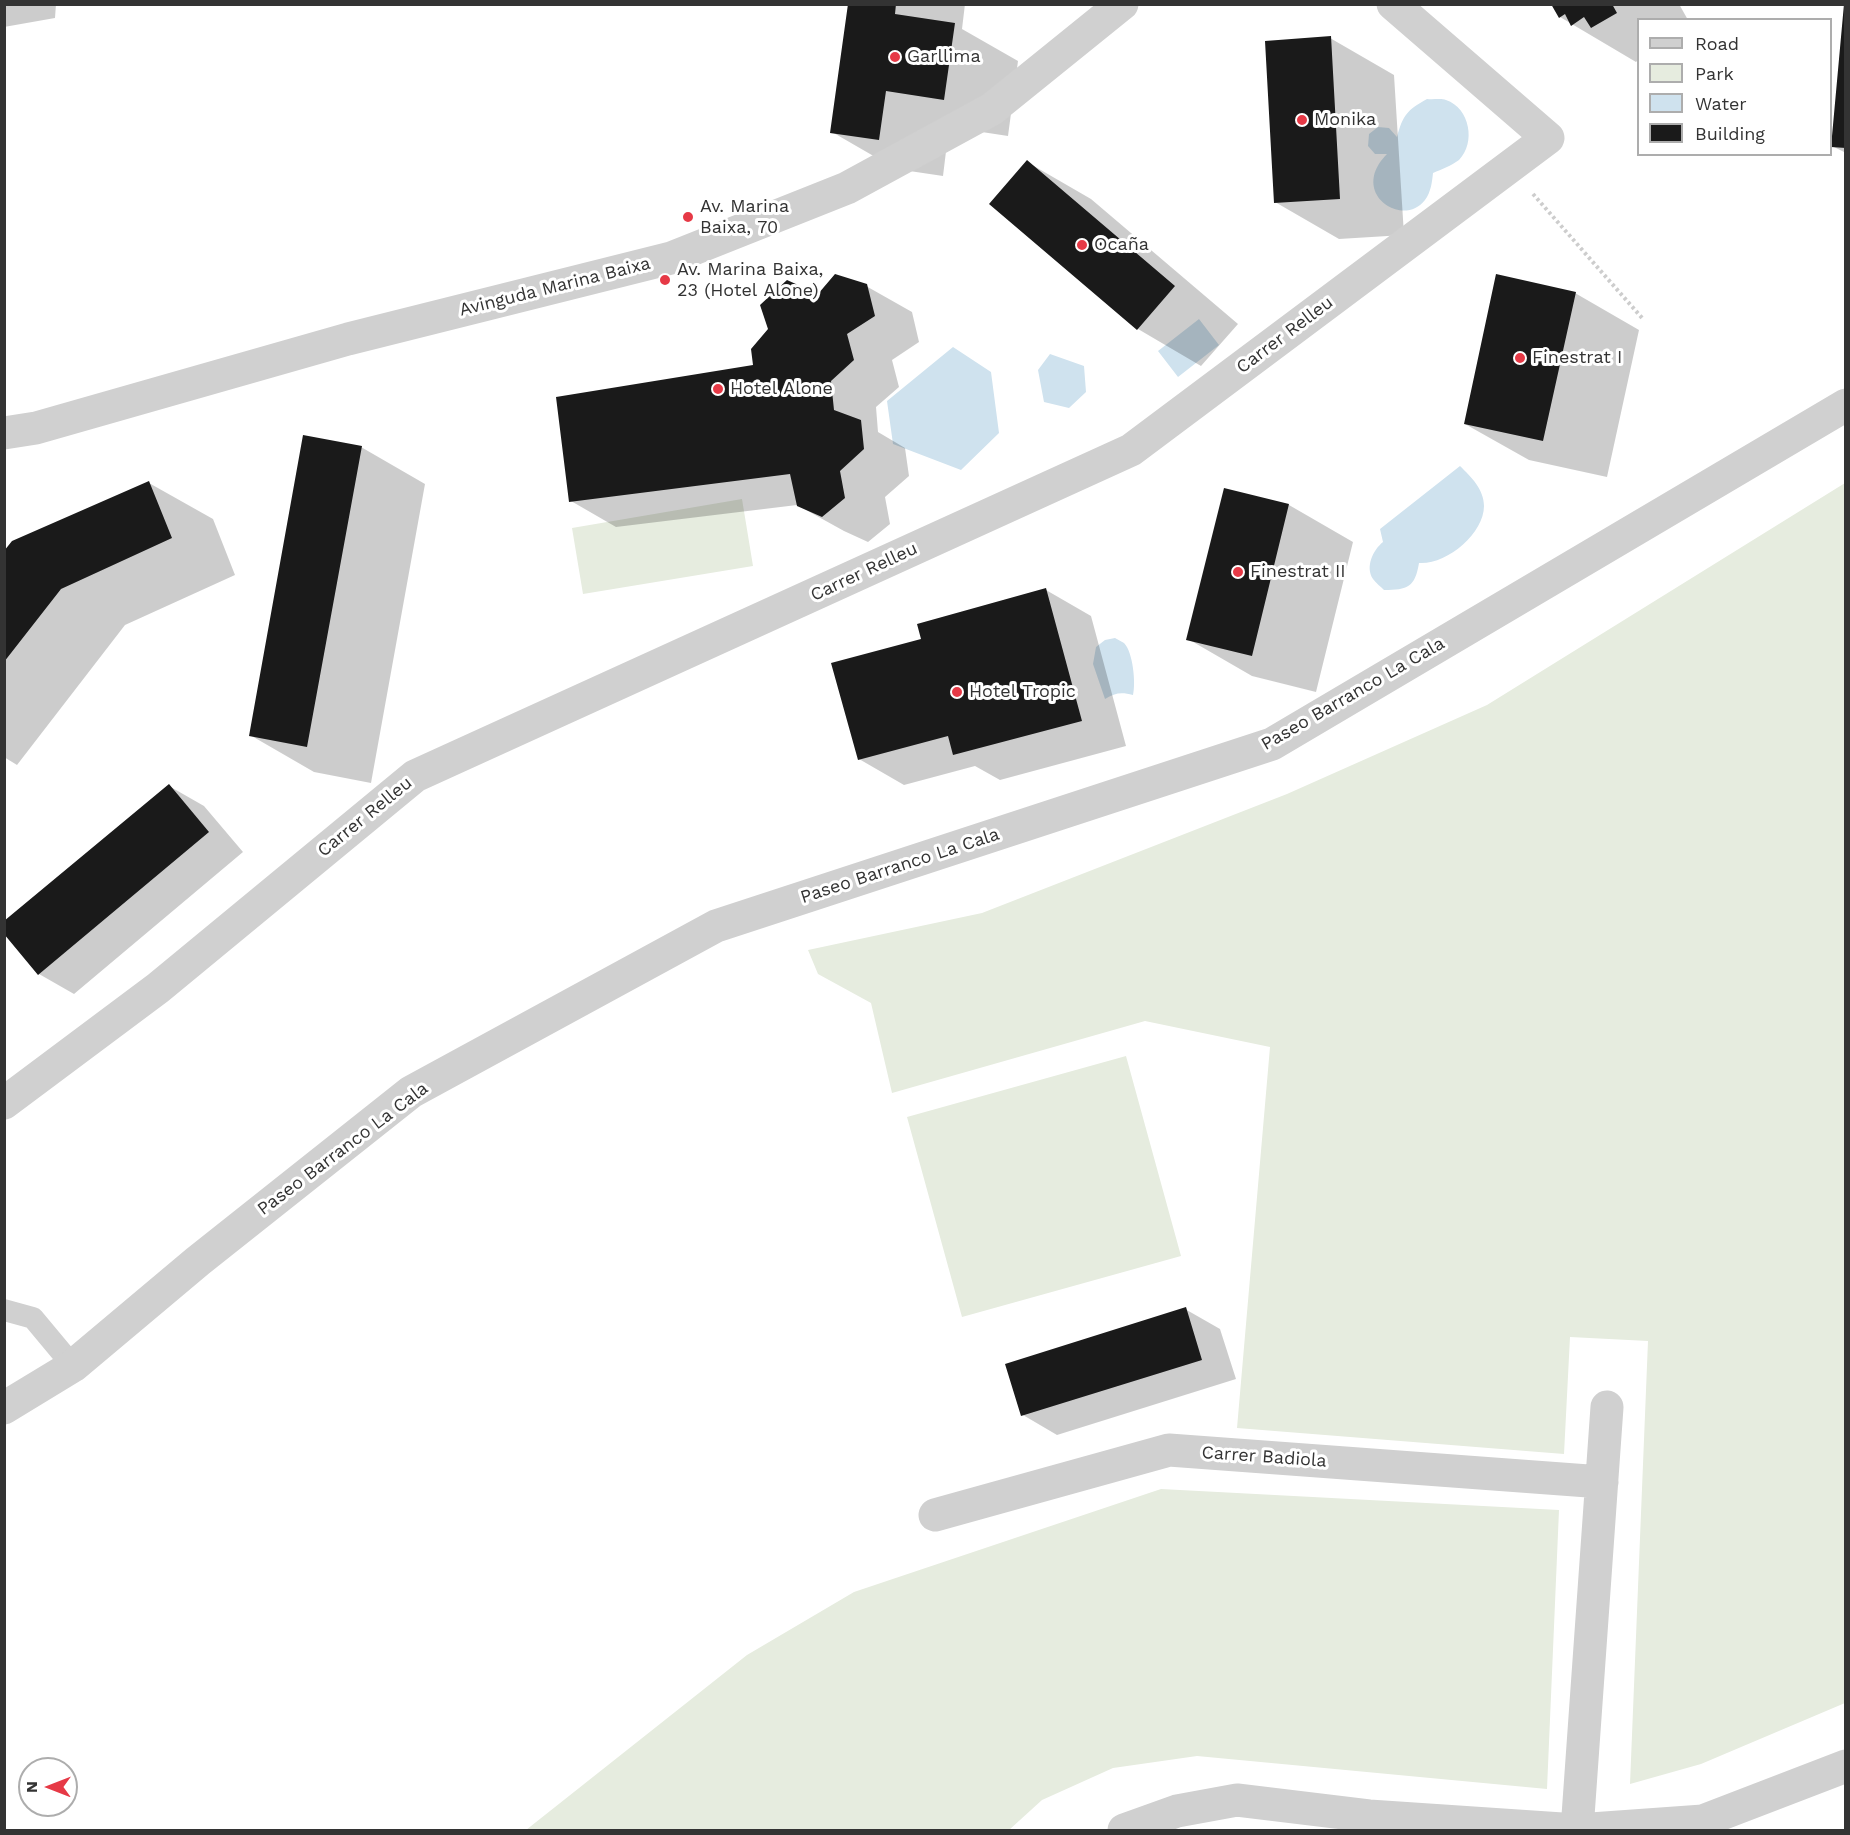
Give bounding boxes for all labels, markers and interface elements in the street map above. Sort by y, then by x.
legend [1637,18,1832,156]
text: Road [1695,33,1739,54]
place label: Garllima [907,46,981,68]
marker: Garllima [888,50,902,64]
text: Park [1695,63,1734,84]
text: Water [1695,93,1747,114]
place label: Monika [1314,109,1376,131]
marker: Monika [1295,113,1309,127]
text: Building [1695,123,1765,144]
place label: Av. Marina Baixa, 70 [700,196,789,238]
marker: Av. Marina Baixa, 70 [681,210,695,224]
place label: Ocaña [1094,234,1149,256]
marker: Ocaña [1075,238,1089,252]
street label: Avinguda Marina Baixa [457,253,653,321]
place label: Av. Marina Baixa, 23 (Hotel Alone) [677,259,823,302]
marker: Av. Marina Baixa, 23 (Hotel Alone) [658,273,672,287]
street label: Carrer Relleu [1232,292,1338,378]
place label: Finestrat I [1532,347,1622,369]
marker: Finestrat I [1513,351,1527,365]
place label: Hotel Alone [730,378,833,400]
marker: Hotel Alone [711,382,725,396]
street label: Carrer Relleu [807,538,921,606]
place label: Finestrat II [1250,561,1346,583]
marker: Finestrat II [1231,565,1245,579]
street label: Paseo Barranco La Cala [1258,633,1448,755]
place label: Hotel Tropic [969,681,1076,703]
marker: Hotel Tropic [950,685,964,699]
street label: Carrer Relleu [313,772,417,862]
street label: Paseo Barranco La Cala [798,824,1002,908]
street label: Paseo Barranco La Cala [253,1078,433,1220]
street label: Carrer Badiola [1201,1442,1327,1472]
north arrow [18,1757,78,1817]
text: N [22,1781,41,1793]

